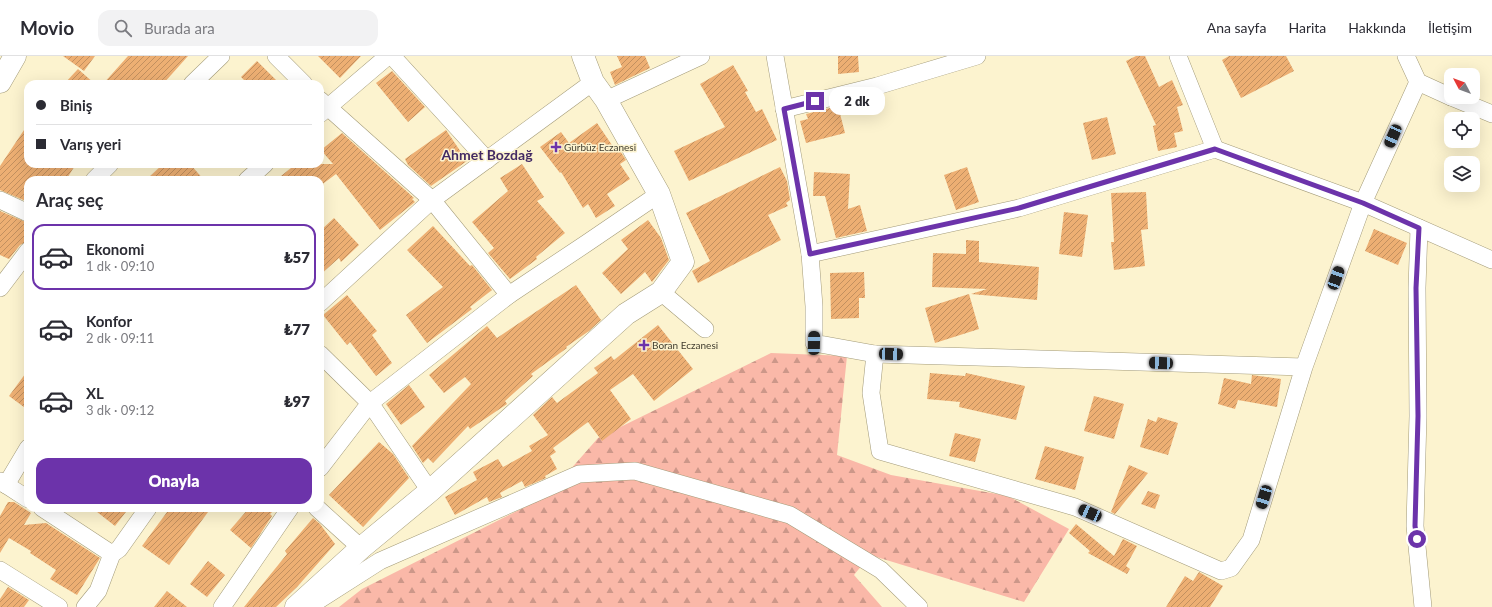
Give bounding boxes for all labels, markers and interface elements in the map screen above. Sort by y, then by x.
search box [98,10,378,46]
text: Movio [20,16,74,39]
icon: search [112,17,134,39]
text: Burada ara [144,19,215,37]
text: Ana sayfa [1207,19,1266,36]
text: Harita [1288,19,1326,36]
text: Hakkında [1348,19,1406,36]
text: İletişim [1428,19,1472,36]
north arrow [1444,68,1480,104]
map controls [1444,68,1480,192]
callout: 2 dk [829,87,885,115]
route end [806,92,824,110]
text: 2 dk [844,93,870,109]
text: Biniş [60,96,92,114]
button: locate [1444,112,1480,148]
car [1383,123,1403,149]
text: Varış yeri [60,135,121,153]
place label: Gürbüz Eczanesi [564,141,636,153]
marker: Gürbüz Eczanesi [551,142,561,152]
district label: Ahmet Bozdağ [440,146,533,163]
button: layers [1444,156,1480,192]
text: Araç seç [36,189,104,211]
icon: car [38,239,74,275]
text: Ekonomi [86,240,144,258]
text: ₺57 [284,248,310,266]
text: 1 dk · 09:10 [86,258,154,274]
car [1326,265,1346,291]
icon: car [38,311,74,347]
text: Konfor [86,312,132,330]
text: ₺77 [284,320,310,338]
text: 2 dk · 09:11 [86,330,154,346]
car [808,331,820,355]
place label: Boran Eczanesi [652,339,718,351]
marker: Boran Eczanesi [639,340,649,350]
car [879,348,903,360]
car [1149,357,1173,369]
icon: car [38,383,74,419]
text: XL [86,384,104,402]
text: ₺97 [284,392,310,410]
text: 3 dk · 09:12 [86,402,154,418]
button: Onayla [36,458,312,504]
car [1255,484,1273,510]
car [1077,503,1103,523]
route start [1408,530,1426,548]

